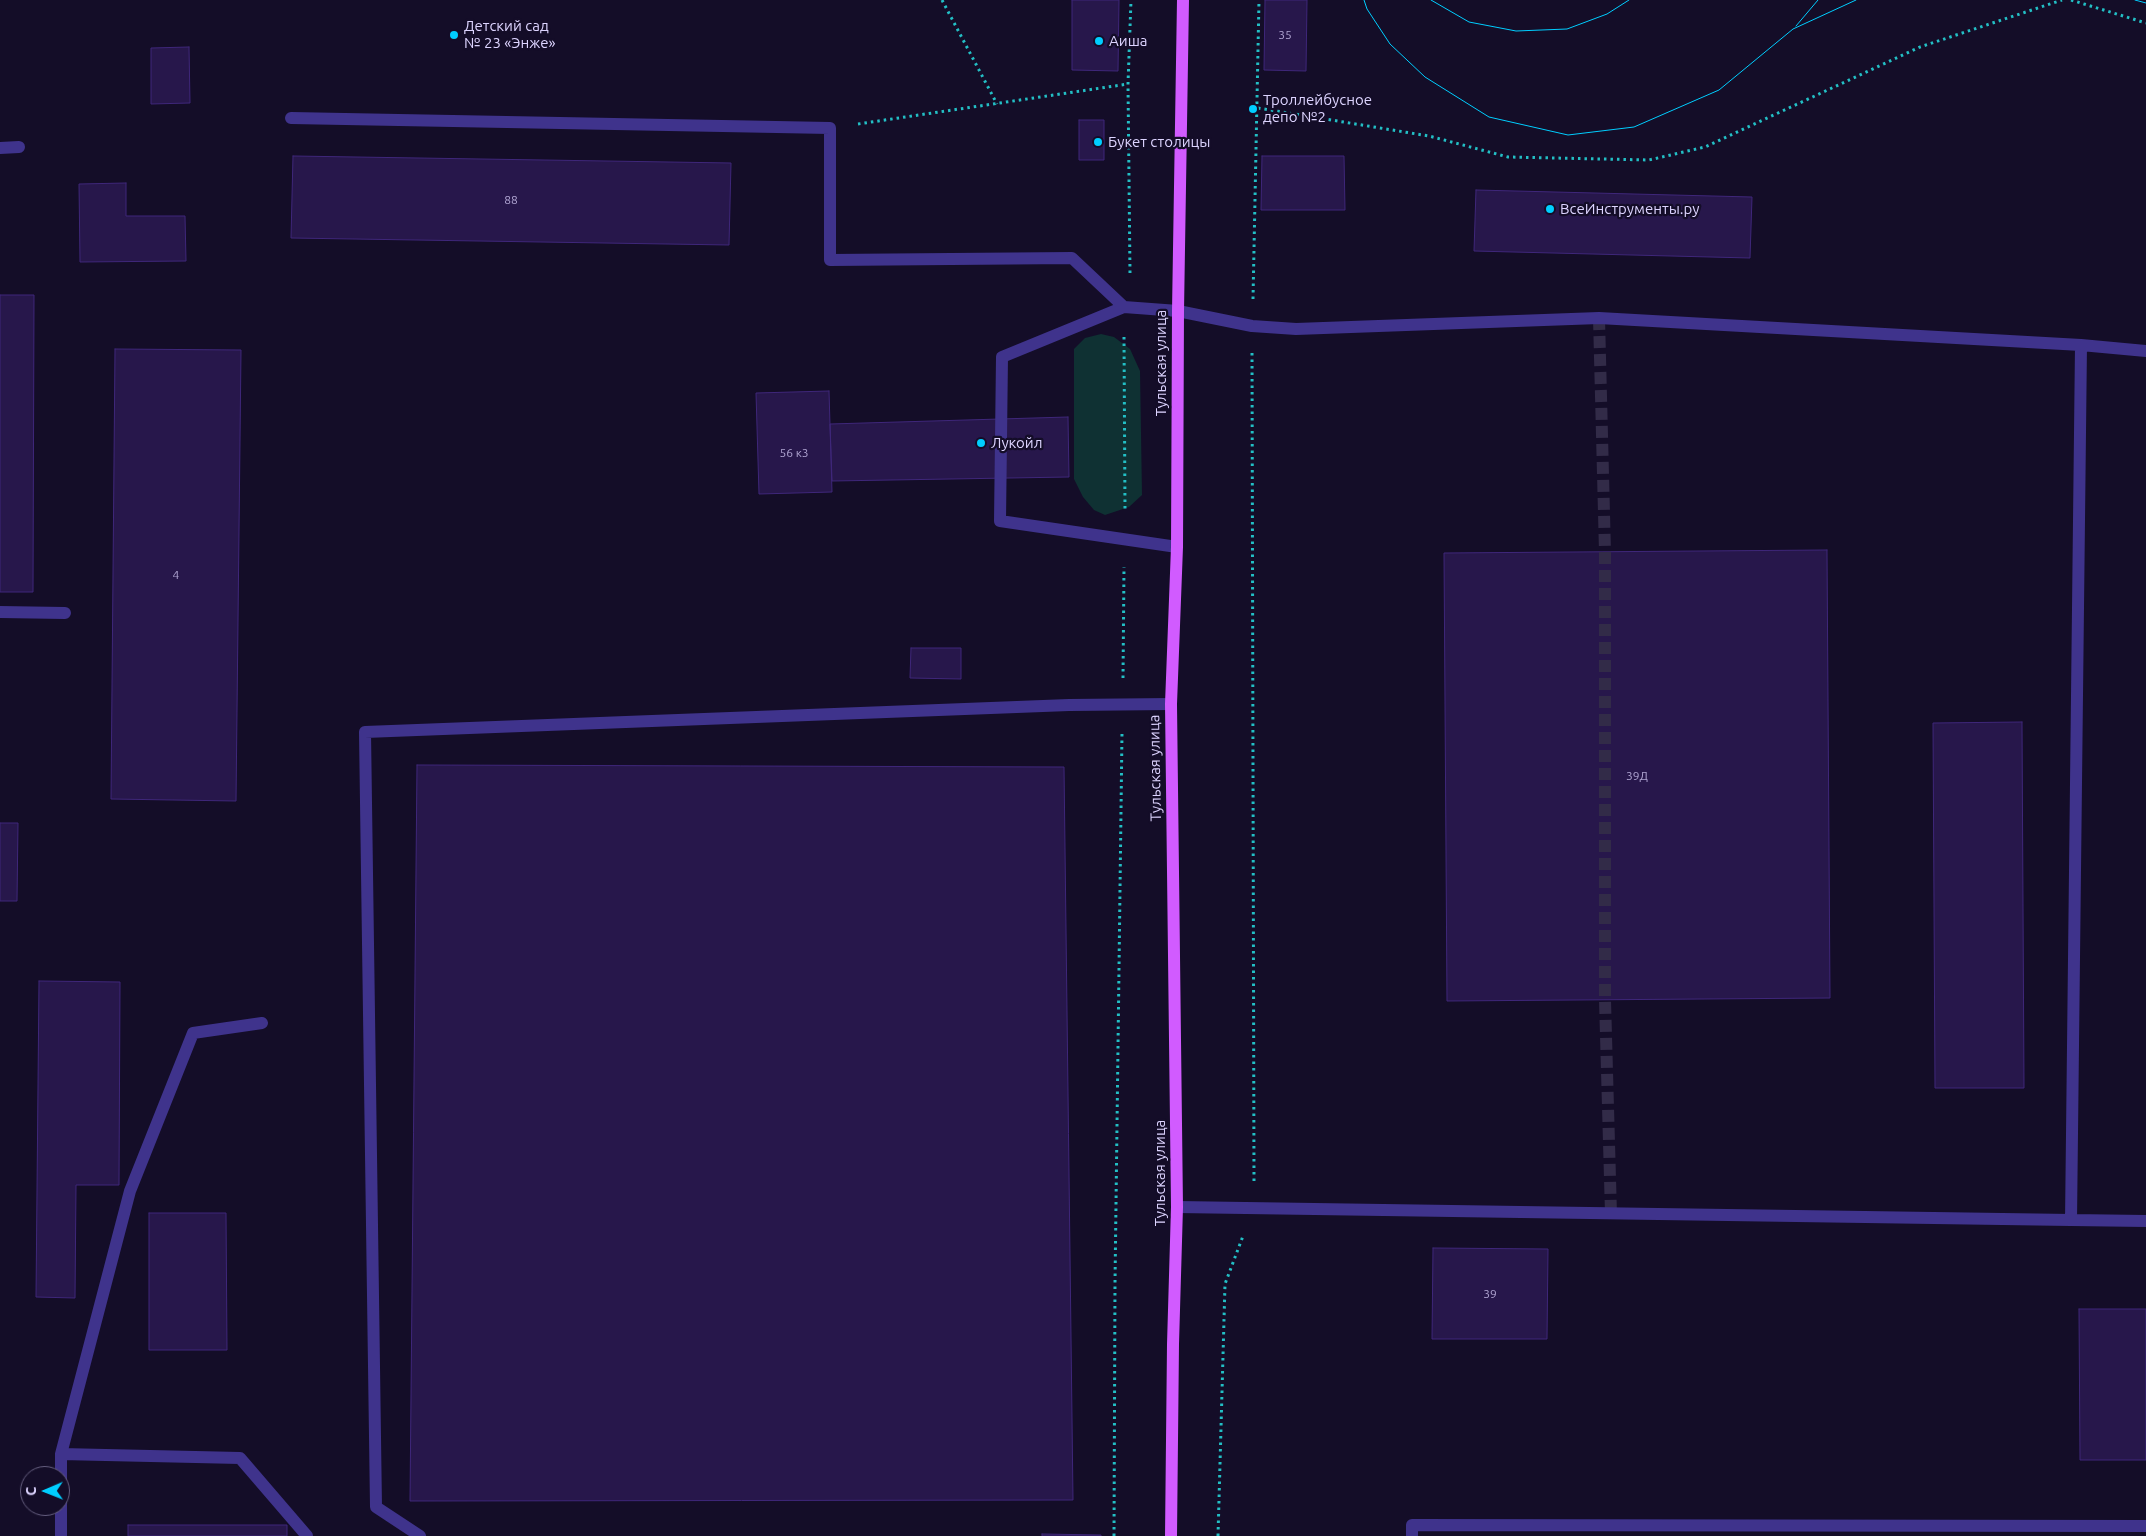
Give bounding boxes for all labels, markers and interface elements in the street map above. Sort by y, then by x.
place label: Детский сад № 23 «Энже» [464,17,555,52]
house number: 35 [1278,28,1292,42]
marker: Детский сад № 23 «Энже» [448,29,460,41]
place label: Аиша [1109,32,1148,50]
marker: Аиша [1093,35,1105,47]
place label: Троллейбусное депо №2 [1263,91,1372,126]
marker: Троллейбусное депо №2 [1247,103,1259,115]
place label: Букет столицы [1108,133,1210,151]
marker: Букет столицы [1092,136,1104,148]
house number: 88 [504,193,518,207]
place label: ВсеИнструменты.ру [1560,200,1700,218]
marker: ВсеИнструменты.ру [1544,203,1556,215]
street label: Тульская улица [1152,310,1170,416]
place label: Лукойл [991,434,1042,452]
marker: Лукойл [975,437,987,449]
house number: 56 к3 [779,446,809,460]
house number: 4 [173,568,179,582]
street label: Тульская улица [1145,715,1165,821]
house number: 39Д [1626,769,1648,783]
street label: Тульская улица [1151,1120,1169,1226]
house number: 39 [1483,1287,1497,1301]
north arrow [20,1466,70,1516]
text: С [23,1487,39,1496]

